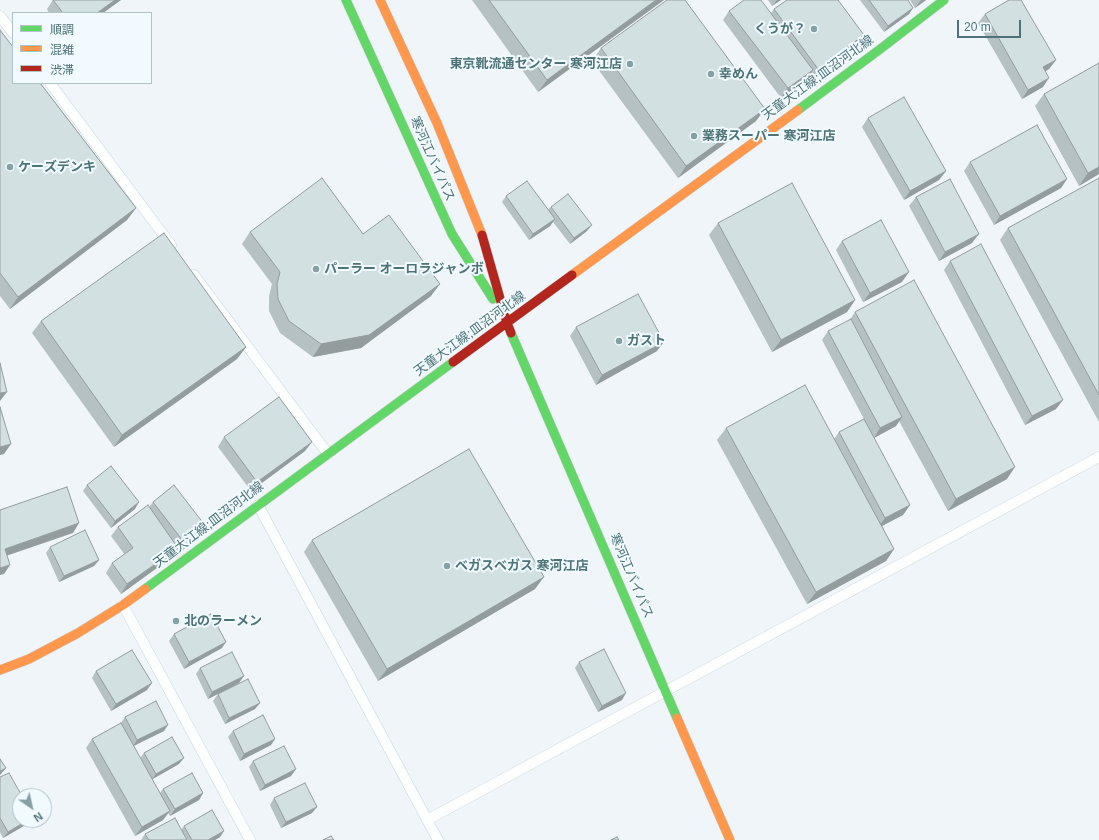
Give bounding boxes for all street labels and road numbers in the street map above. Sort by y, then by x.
street label: 天童大江線;皿沼河北線 [759,32,877,124]
street label: 寒河江バイパス [406,114,458,204]
street label: 天童大江線;皿沼河北線 [411,288,529,380]
street label: 天童大江線;皿沼河北線 [151,479,267,571]
street label: 寒河江バイパス [606,531,656,621]

